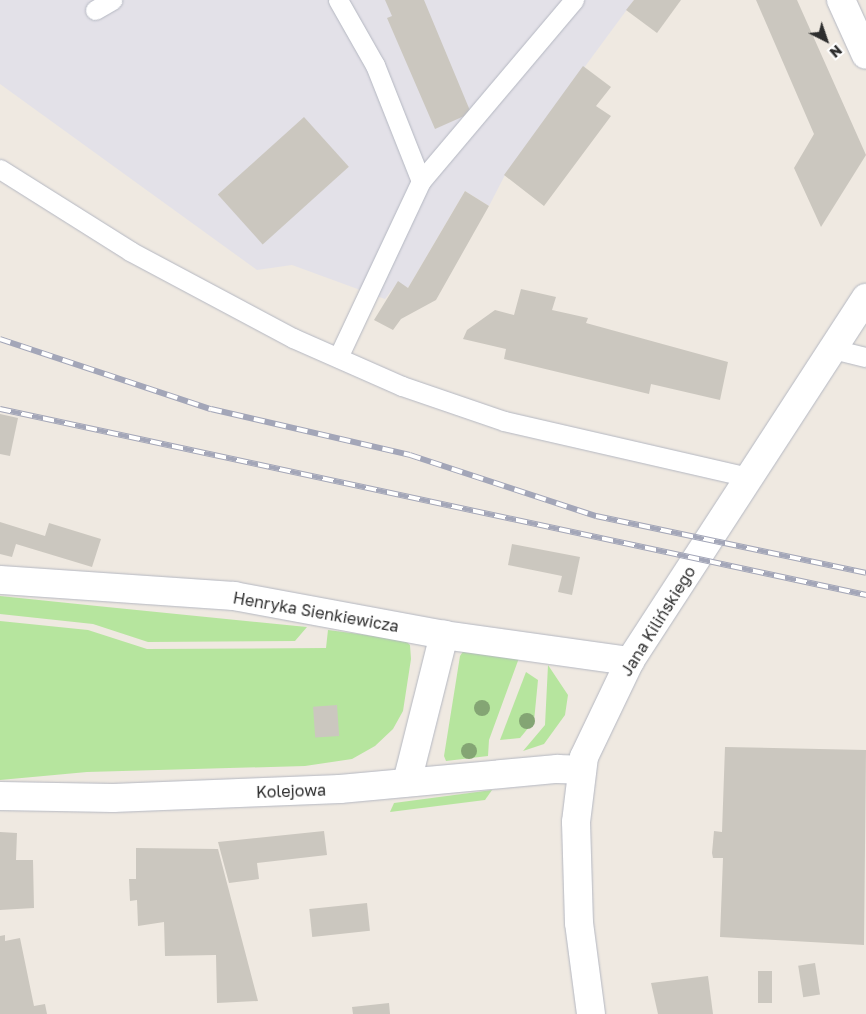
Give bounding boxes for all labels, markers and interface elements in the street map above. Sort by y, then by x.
north arrow [801,15,851,65]
text: N [827,42,846,62]
street label: Jana Kilińskiego [616,563,700,679]
street label: Henryka Sienkiewicza [232,588,400,636]
street label: Kolejowa [256,780,326,802]

